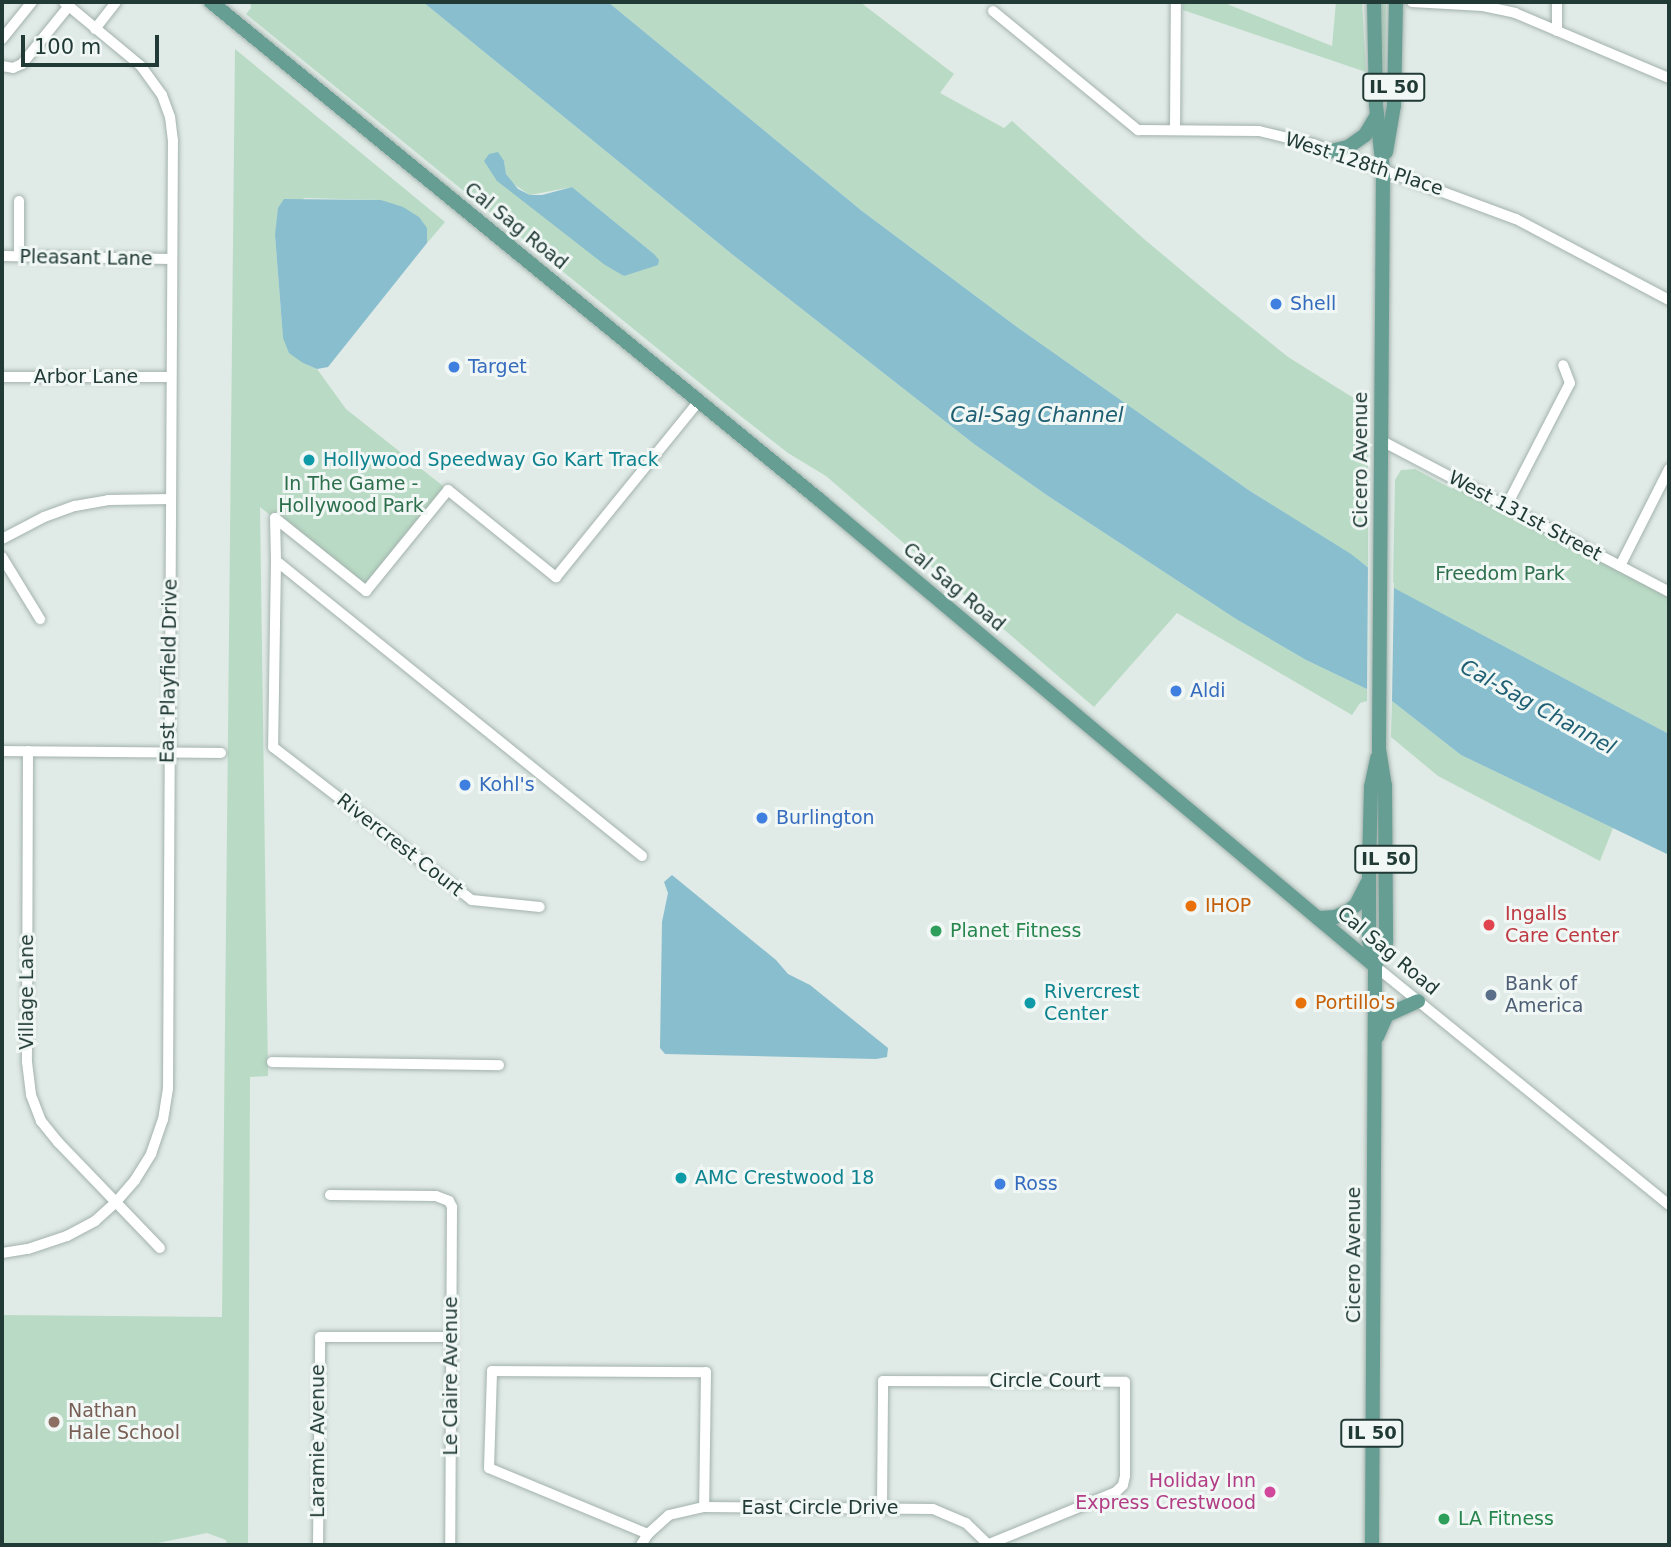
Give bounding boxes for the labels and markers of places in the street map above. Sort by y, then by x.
place label: Shell [1290,293,1336,315]
marker: Shell [1268,296,1284,312]
place label: Target [468,356,527,378]
marker: Target [446,359,462,375]
place label: Hollywood Speedway Go Kart Track [323,449,659,471]
marker: Hollywood Speedway Go Kart Track [301,452,317,468]
place label: Aldi [1190,680,1226,702]
marker: Aldi [1168,683,1184,699]
place label: Kohl's [479,774,535,796]
marker: Kohl's [457,777,473,793]
place label: Burlington [776,807,875,829]
marker: Burlington [754,810,770,826]
place label: IHOP [1205,895,1251,917]
marker: IHOP [1183,898,1199,914]
place label: Ingalls Care Center [1505,903,1619,947]
marker: Ingalls Care Center [1479,915,1499,935]
place label: Planet Fitness [950,920,1081,942]
marker: Planet Fitness [928,923,944,939]
place label: Bank of America [1505,973,1583,1017]
place label: Rivercrest Center [1044,981,1140,1025]
marker: Bank of America [1483,987,1499,1003]
place label: Portillo's [1315,992,1395,1014]
marker: Rivercrest Center [1022,995,1038,1011]
marker: Portillo's [1293,995,1309,1011]
place label: AMC Crestwood 18 [695,1167,874,1189]
marker: AMC Crestwood 18 [673,1170,689,1186]
place label: Ross [1014,1173,1058,1195]
marker: Ross [992,1176,1008,1192]
place label: Nathan Hale School [68,1400,180,1444]
marker: Nathan Hale School [46,1414,62,1430]
place label: Holiday Inn Express Crestwood [1075,1470,1256,1514]
marker: Holiday Inn Express Crestwood [1262,1484,1278,1500]
place label: LA Fitness [1458,1508,1554,1530]
marker: LA Fitness [1436,1511,1452,1527]

